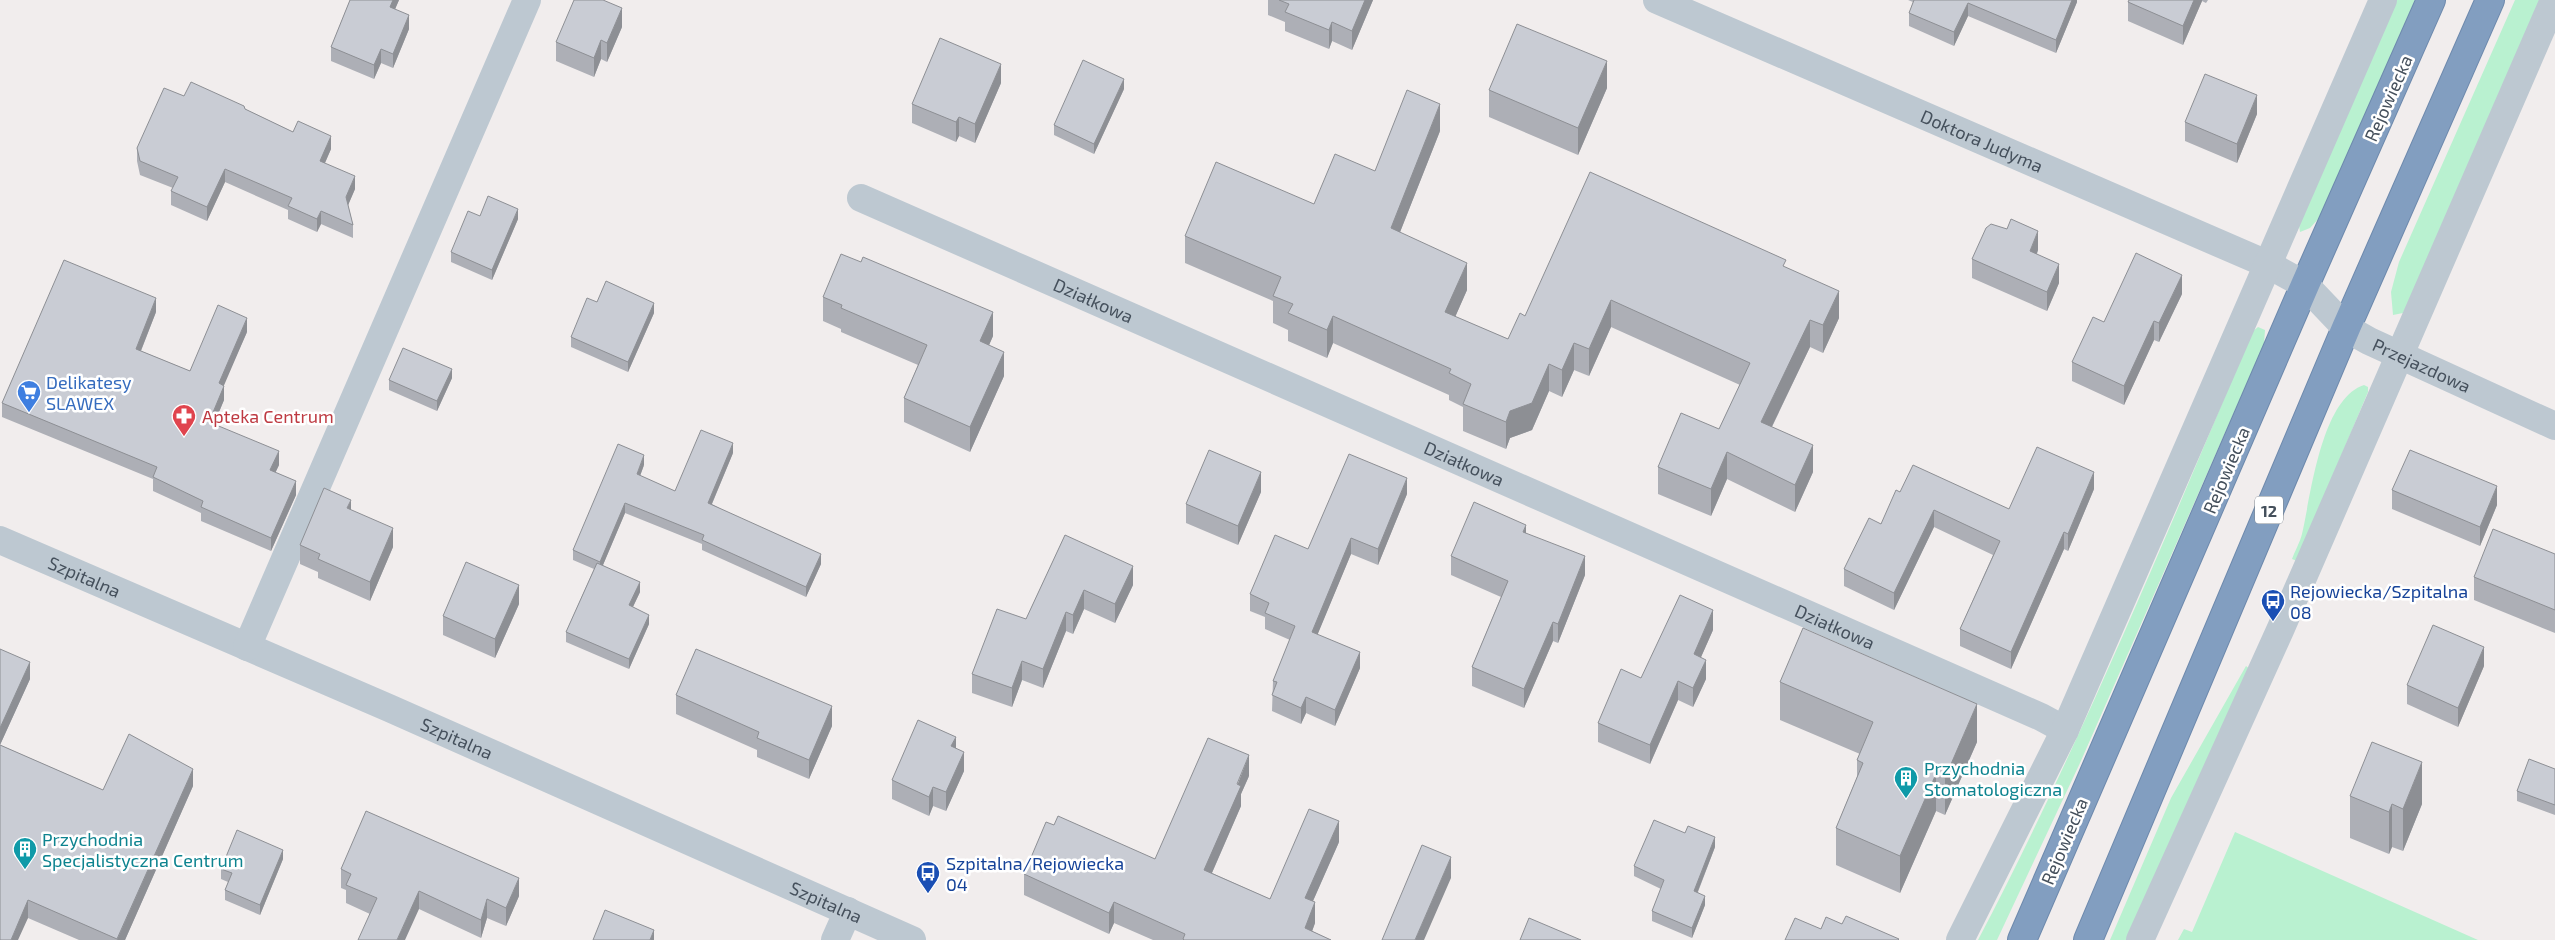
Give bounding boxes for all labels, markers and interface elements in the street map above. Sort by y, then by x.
street label: Rejowiecka [2359,51,2417,145]
street label: Doktora Judyma [1917,104,2046,177]
street label: Działkowa [1050,273,1137,327]
street label: Przejazdowa [2369,333,2474,397]
place label: Delikatesy SLAWEX [46,371,132,414]
supermarket icon: Delikatesy SLAWEX [16,379,42,413]
pharmacy icon: Apteka Centrum [171,403,197,437]
place label: Apteka Centrum [202,405,334,427]
street label: Rejowiecka [2198,423,2254,517]
street label: Działkowa [1421,436,1508,491]
road number: 12 [2255,496,2283,524]
street label: Szpitalna [45,551,124,602]
place label: Rejowiecka/Szpitalna 08 [2290,580,2468,623]
bus stop icon: Rejowiecka/Szpitalna 08 [2260,588,2286,622]
street label: Działkowa [1792,599,1878,654]
street label: Szpitalna [417,713,496,764]
place label: Przychodnia Stomatologiczna [1924,757,2062,800]
building icon: Przychodnia Stomatologiczna [1893,765,1919,799]
street label: Rejowiecka [2036,794,2092,888]
place label: Przychodnia Specjalistyczna Centrum [42,828,243,871]
building icon: Przychodnia Specjalistyczna Centrum [12,836,38,870]
place label: Szpitalna/Rejowiecka 04 [946,852,1124,895]
bus stop icon: Szpitalna/Rejowiecka 04 [915,860,941,894]
street label: Szpitalna [787,876,866,928]

